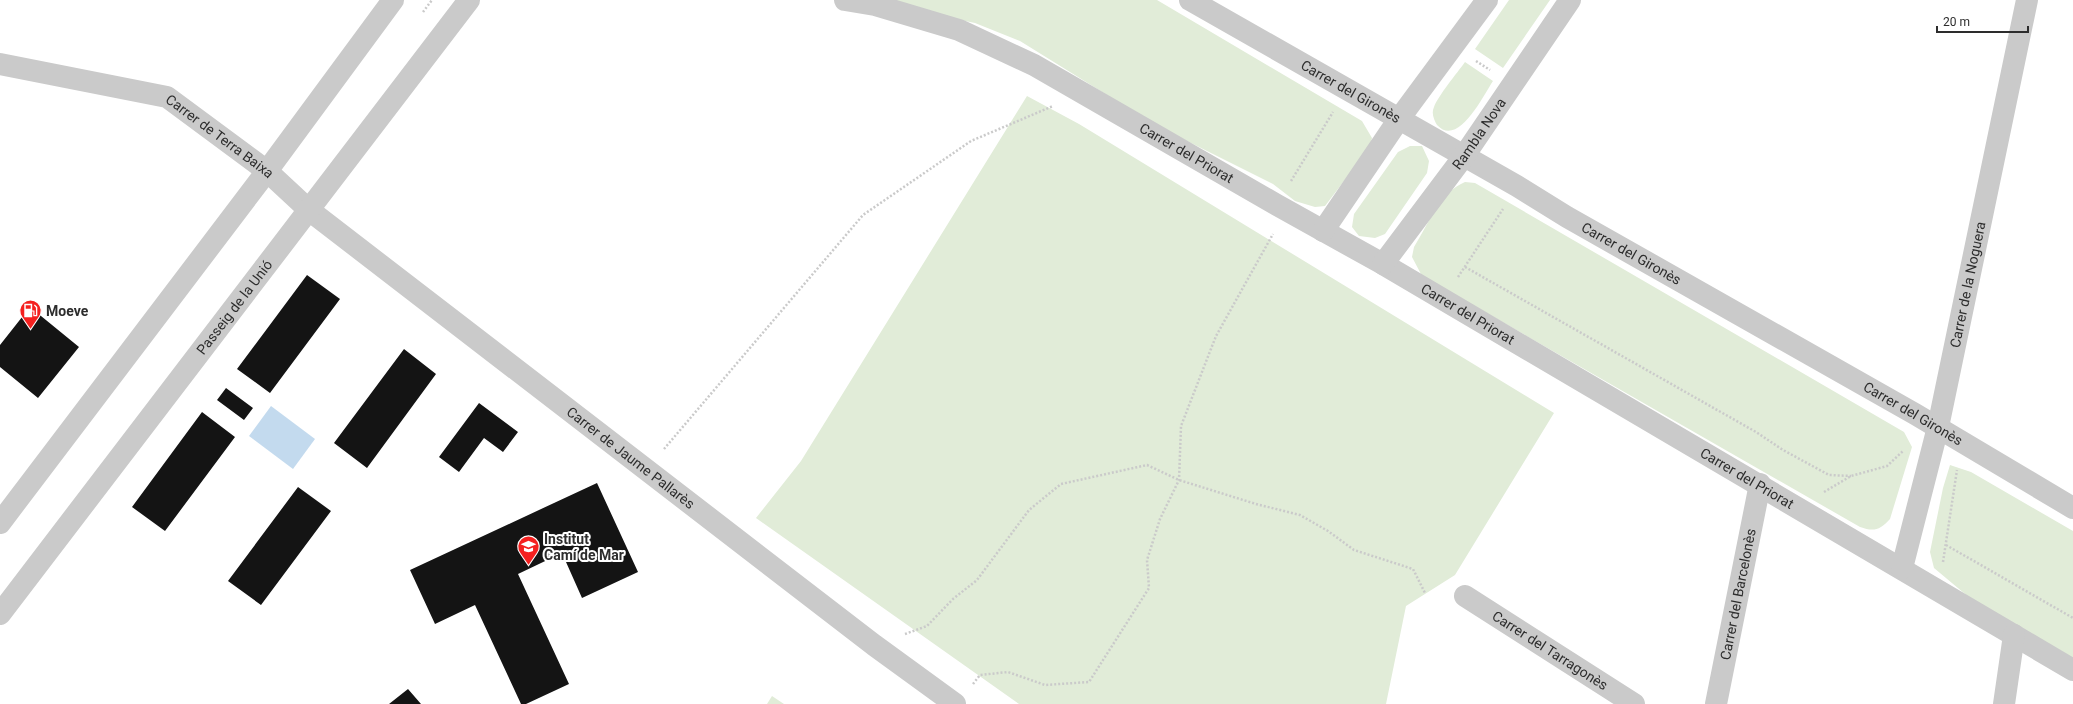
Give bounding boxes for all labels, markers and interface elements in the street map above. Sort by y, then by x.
scale bar [1937,8,2028,34]
text: 20 m [1943,15,1970,29]
street label: Carrer del Gironès [1298,57,1403,126]
street label: Carrer de Terra Baixa [163,91,277,181]
street label: Rambla Nova [1449,95,1509,172]
street label: Carrer del Priorat [1137,120,1237,186]
street label: Carrer del Gironès [1579,219,1684,288]
street label: Carrer de la Noguera [1947,220,1989,349]
street label: Passeig de la Unió [193,257,275,358]
street label: Carrer del Priorat [1418,280,1518,348]
fuel station icon: Moeve [18,298,44,331]
place label: Moeve [46,303,89,319]
street label: Carrer del Gironès [1861,379,1966,449]
street label: Carrer de Jaume Pallarès [564,403,698,512]
street label: Carrer del Priorat [1697,445,1797,512]
street label: Carrer del Barcelonès [1717,527,1759,661]
place label: Institut Camí de Mar [544,531,624,563]
school or university icon: Institut Camí de Mar [515,534,541,567]
street label: Carrer del Tarragonès [1489,608,1611,693]

